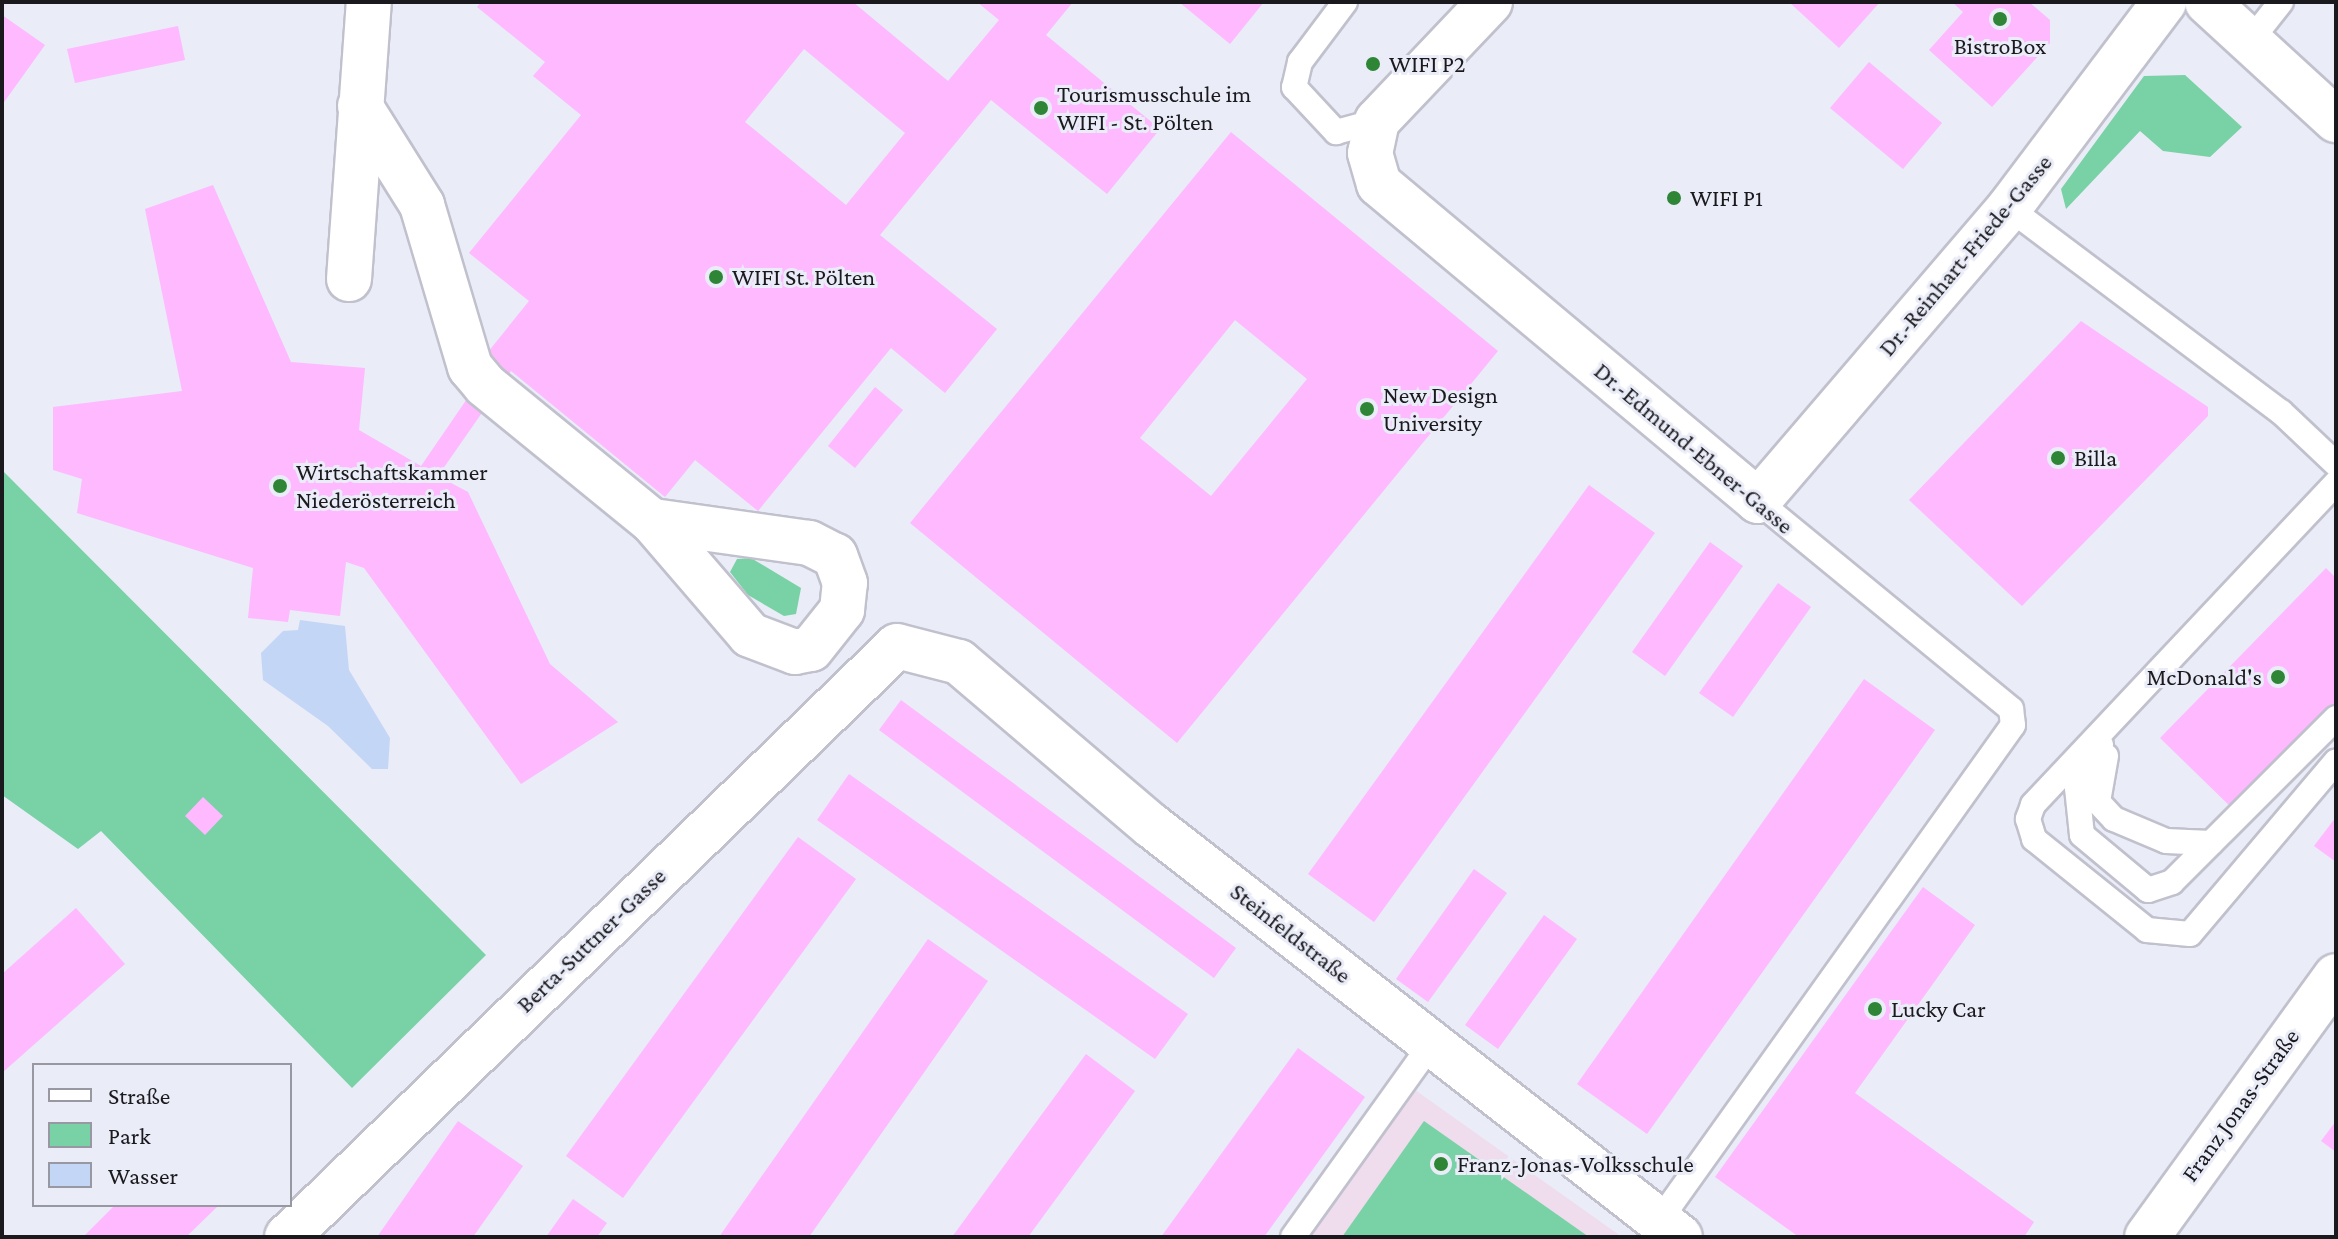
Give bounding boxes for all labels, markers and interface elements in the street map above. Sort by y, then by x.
marker: BistroBox [1991,10,2009,28]
place label: BistroBox [1954,32,2046,60]
place label: WIFI P2 [1389,50,1465,78]
marker: WIFI P2 [1364,55,1382,73]
place label: Tourismusschule im WIFI - St. Pölten [1057,80,1251,136]
marker: Tourismusschule im WIFI - St. Pölten [1032,99,1050,117]
street label: Dr.-Reinhart-Friede-Gasse [1872,148,2058,362]
place label: WIFI P1 [1690,184,1763,212]
marker: WIFI P1 [1665,189,1683,207]
place label: WIFI St. Pölten [732,263,875,291]
marker: WIFI St. Pölten [707,268,725,286]
street label: Dr.-Edmund-Ebner-Gasse [1589,356,1799,540]
place label: New Design University [1383,381,1498,437]
marker: New Design University [1358,400,1376,418]
place label: Billa [2074,444,2117,472]
marker: Billa [2049,449,2067,467]
place label: Wirtschaftskammer Niederösterreich [296,458,488,514]
marker: Wirtschaftskammer Niederösterreich [271,477,289,495]
place label: McDonald's [2146,663,2262,691]
marker: McDonald's [2269,668,2287,686]
street label: Berta-Suttner-Gasse [510,861,672,1019]
street label: Steinfeldstraße [1225,877,1357,989]
place label: Lucky Car [1891,995,1986,1023]
marker: Lucky Car [1866,1000,1884,1018]
street label: Franz Jonas-Straße [2175,1023,2305,1187]
legend [32,1063,292,1207]
text: Straße [108,1082,170,1109]
text: Park [108,1122,151,1149]
place label: Franz-Jonas-Volksschule [1457,1150,1694,1178]
marker: Franz-Jonas-Volksschule [1432,1155,1450,1173]
text: Wasser [108,1162,178,1189]

